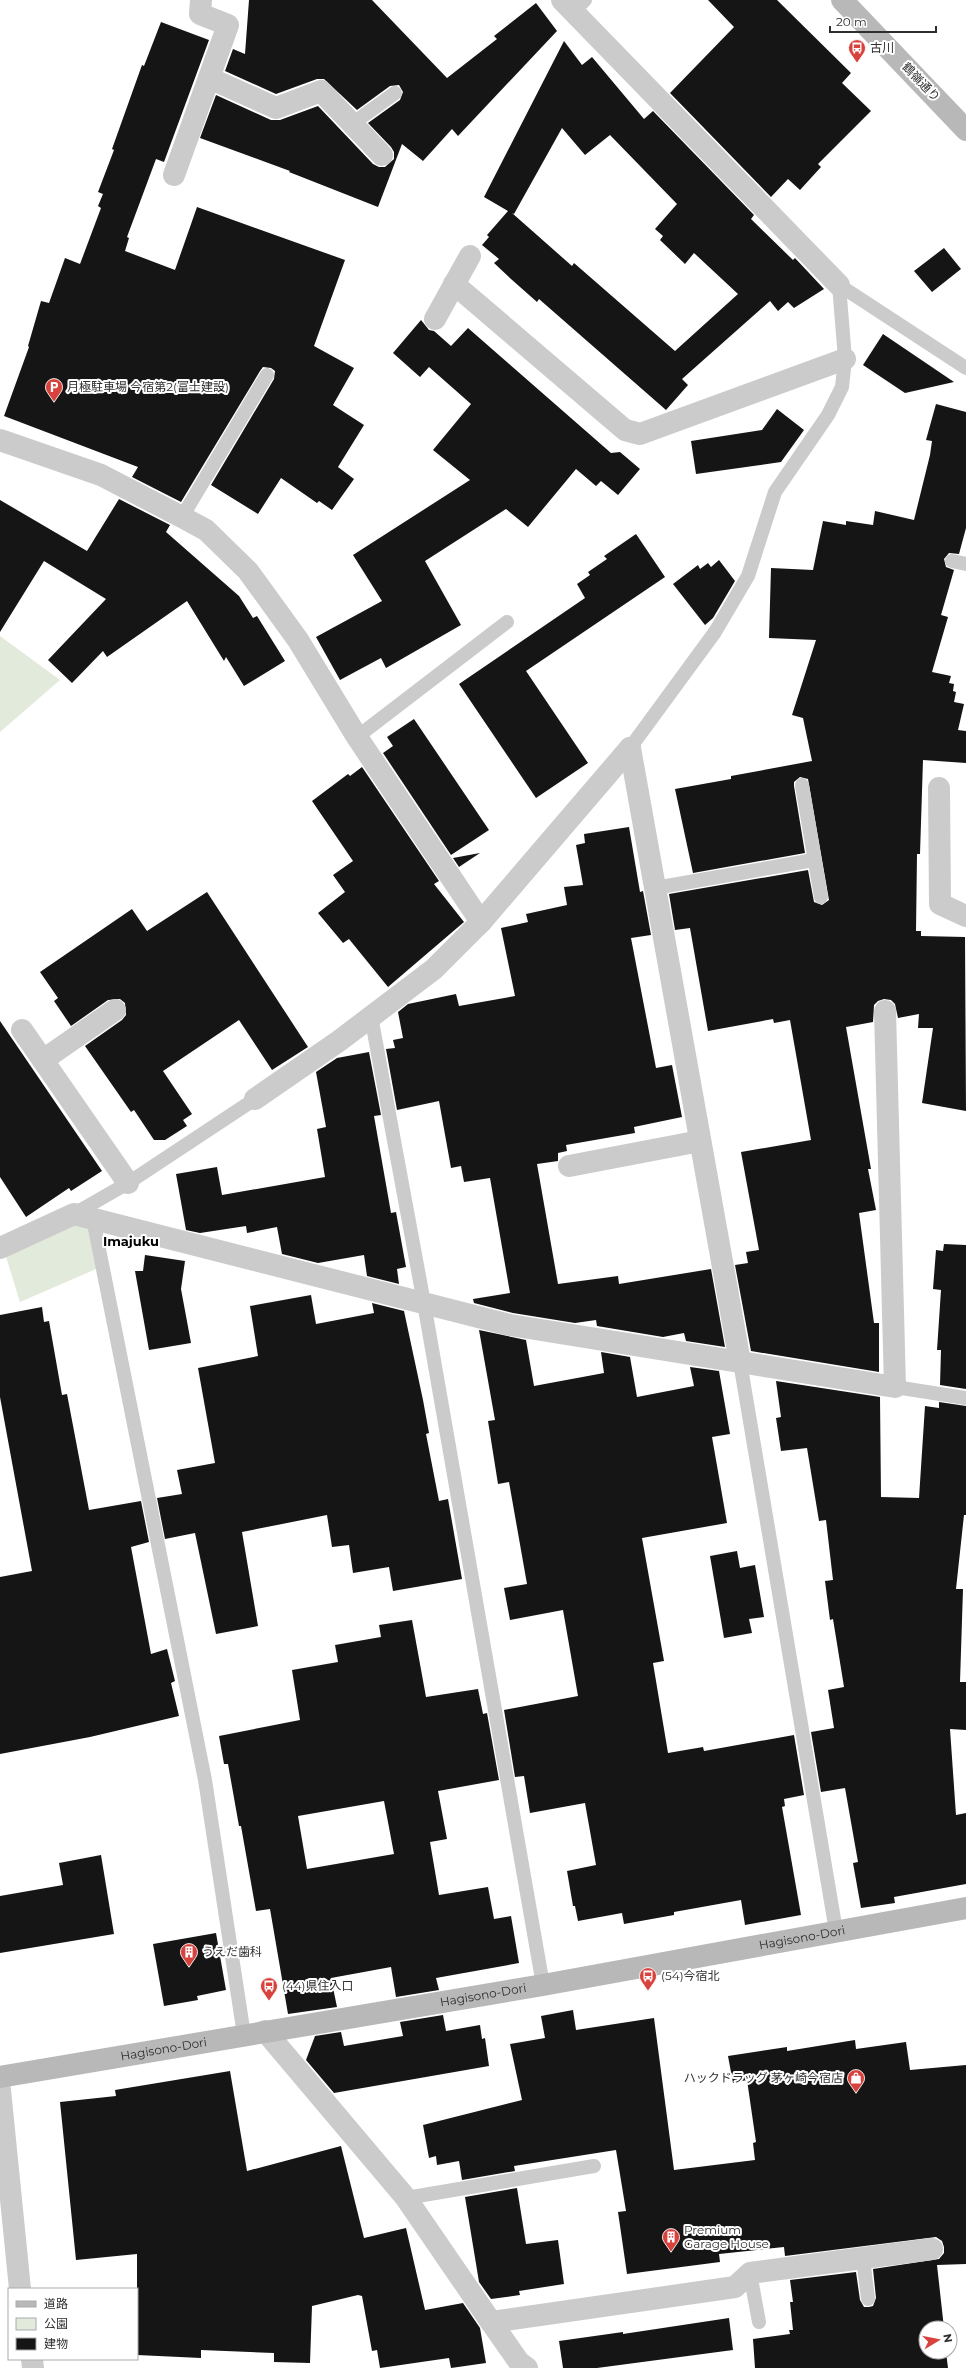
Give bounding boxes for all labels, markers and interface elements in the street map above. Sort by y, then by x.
scale bar [830,8,936,34]
text: 20 m [836,14,867,29]
bus stop icon: 古川 [847,38,867,63]
place label: 古川 [870,40,894,55]
street label: 鶴嶺通り [899,59,943,104]
parking icon: 月極駐車場 今宿第2(富士建設) [44,377,64,402]
place label: 月極駐車場 今宿第2(富士建設) [67,379,229,394]
district label: Imajuku [103,1233,159,1249]
street label: Hagisono-Dori [758,1922,846,1953]
building icon: うえだ歯科 [179,1942,199,1967]
place label: うえだ歯科 [202,1944,262,1959]
bus stop icon: (54)今宿北 [638,1966,658,1991]
place label: (54)今宿北 [661,1968,720,1983]
bus stop icon: (44)県住入口 [259,1976,279,2001]
place label: (44)県住入口 [282,1978,354,1993]
street label: Hagisono-Dori [439,1980,527,2009]
street label: Hagisono-Dori [119,2034,208,2063]
shop icon: ハックドラッグ 茅ヶ崎今宿店 [846,2068,866,2093]
place label: ハックドラッグ 茅ヶ崎今宿店 [684,2070,843,2085]
place label: Premium Garage House [684,2222,769,2251]
building icon: Premium Garage House [661,2227,681,2252]
legend [8,2288,138,2360]
text: 道路 [44,2296,68,2311]
text: 公園 [44,2316,68,2331]
north arrow [918,2320,958,2360]
text: N [940,2333,956,2344]
text: 建物 [44,2336,68,2351]

